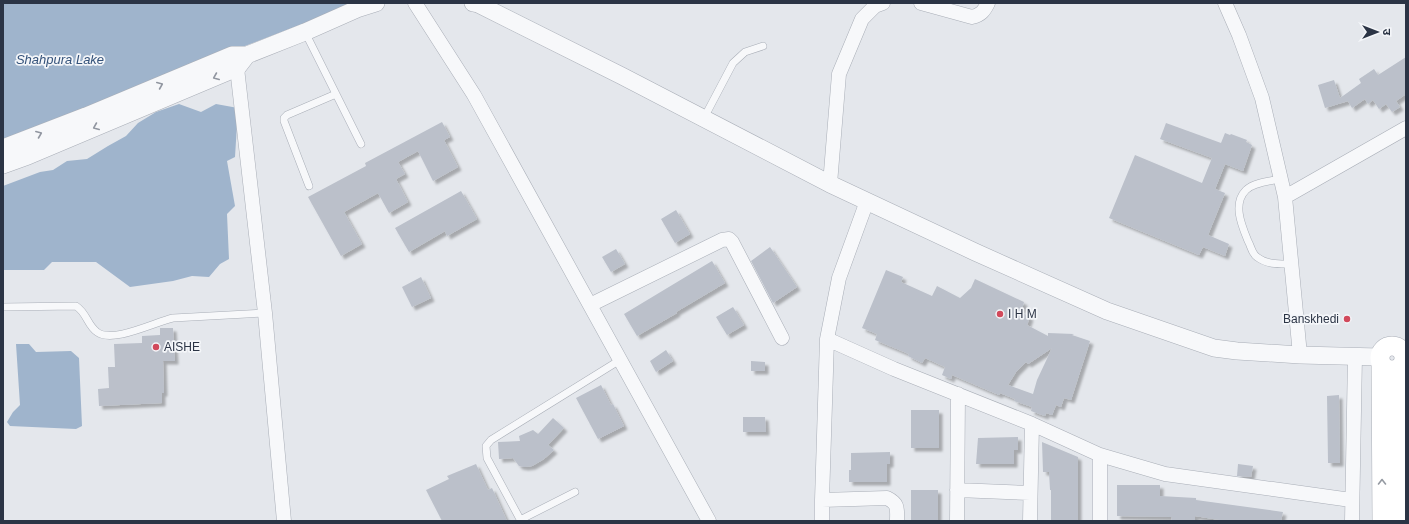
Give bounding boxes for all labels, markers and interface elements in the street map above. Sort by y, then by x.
north arrow [1357,12,1397,52]
text: उ [1381,29,1393,36]
water label: Shahpura Lake [16,52,104,67]
one-way arrow [213,72,221,80]
one-way arrow [155,82,163,90]
one-way arrow [93,123,100,131]
one-way arrow [36,131,43,139]
place label: I H M [1008,307,1037,321]
marker: I H M [995,309,1005,319]
place label: Banskhedi [1283,312,1339,326]
marker: Banskhedi [1342,314,1352,324]
place label: AISHE [164,340,200,354]
marker: AISHE [151,342,161,352]
one-way arrow [1378,479,1386,485]

